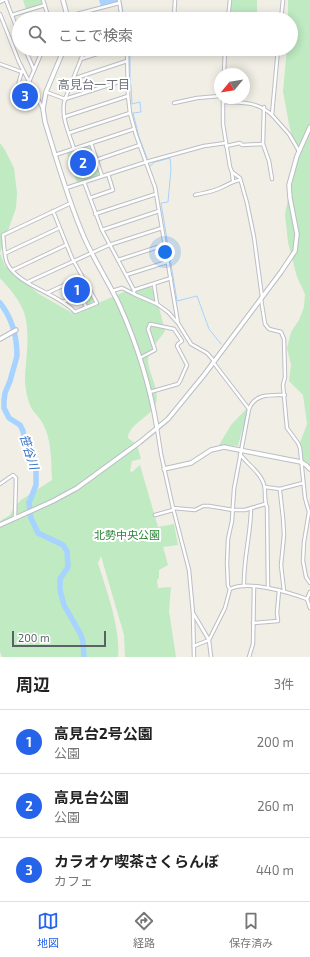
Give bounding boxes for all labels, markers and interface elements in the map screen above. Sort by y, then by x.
search box [12,12,298,56]
icon: search [26,23,48,45]
text: ここで検索 [58,26,133,44]
north arrow [214,68,250,104]
district label: 高見台一丁目 [58,77,130,91]
pin: 3 [12,81,38,111]
pin: 2 [70,148,96,178]
your location [155,242,175,262]
pin: 1 [64,275,90,305]
water label: 笹谷川 [18,432,43,473]
park label: 北勢中央公園 [94,528,160,541]
scale bar [12,629,106,648]
text: 200 m [18,631,50,644]
text: 周辺 [16,674,50,694]
text: 3件 [274,676,294,692]
text: 高見台2号公園 [54,724,153,742]
text: 1 [26,734,32,750]
text: 200 m [257,734,294,750]
text: 公園 [54,745,80,761]
text: 高見台公園 [54,788,129,806]
text: 2 [25,798,33,814]
text: 260 m [257,798,294,814]
text: 公園 [54,809,80,825]
text: カラオケ喫茶さくらんぼ [54,852,219,870]
text: 3 [25,862,33,878]
text: 440 m [256,862,294,878]
text: カフェ [54,873,93,889]
tab: 地図 [37,910,59,950]
tab: 経路 [133,910,155,950]
tab: 保存済み [229,910,273,950]

